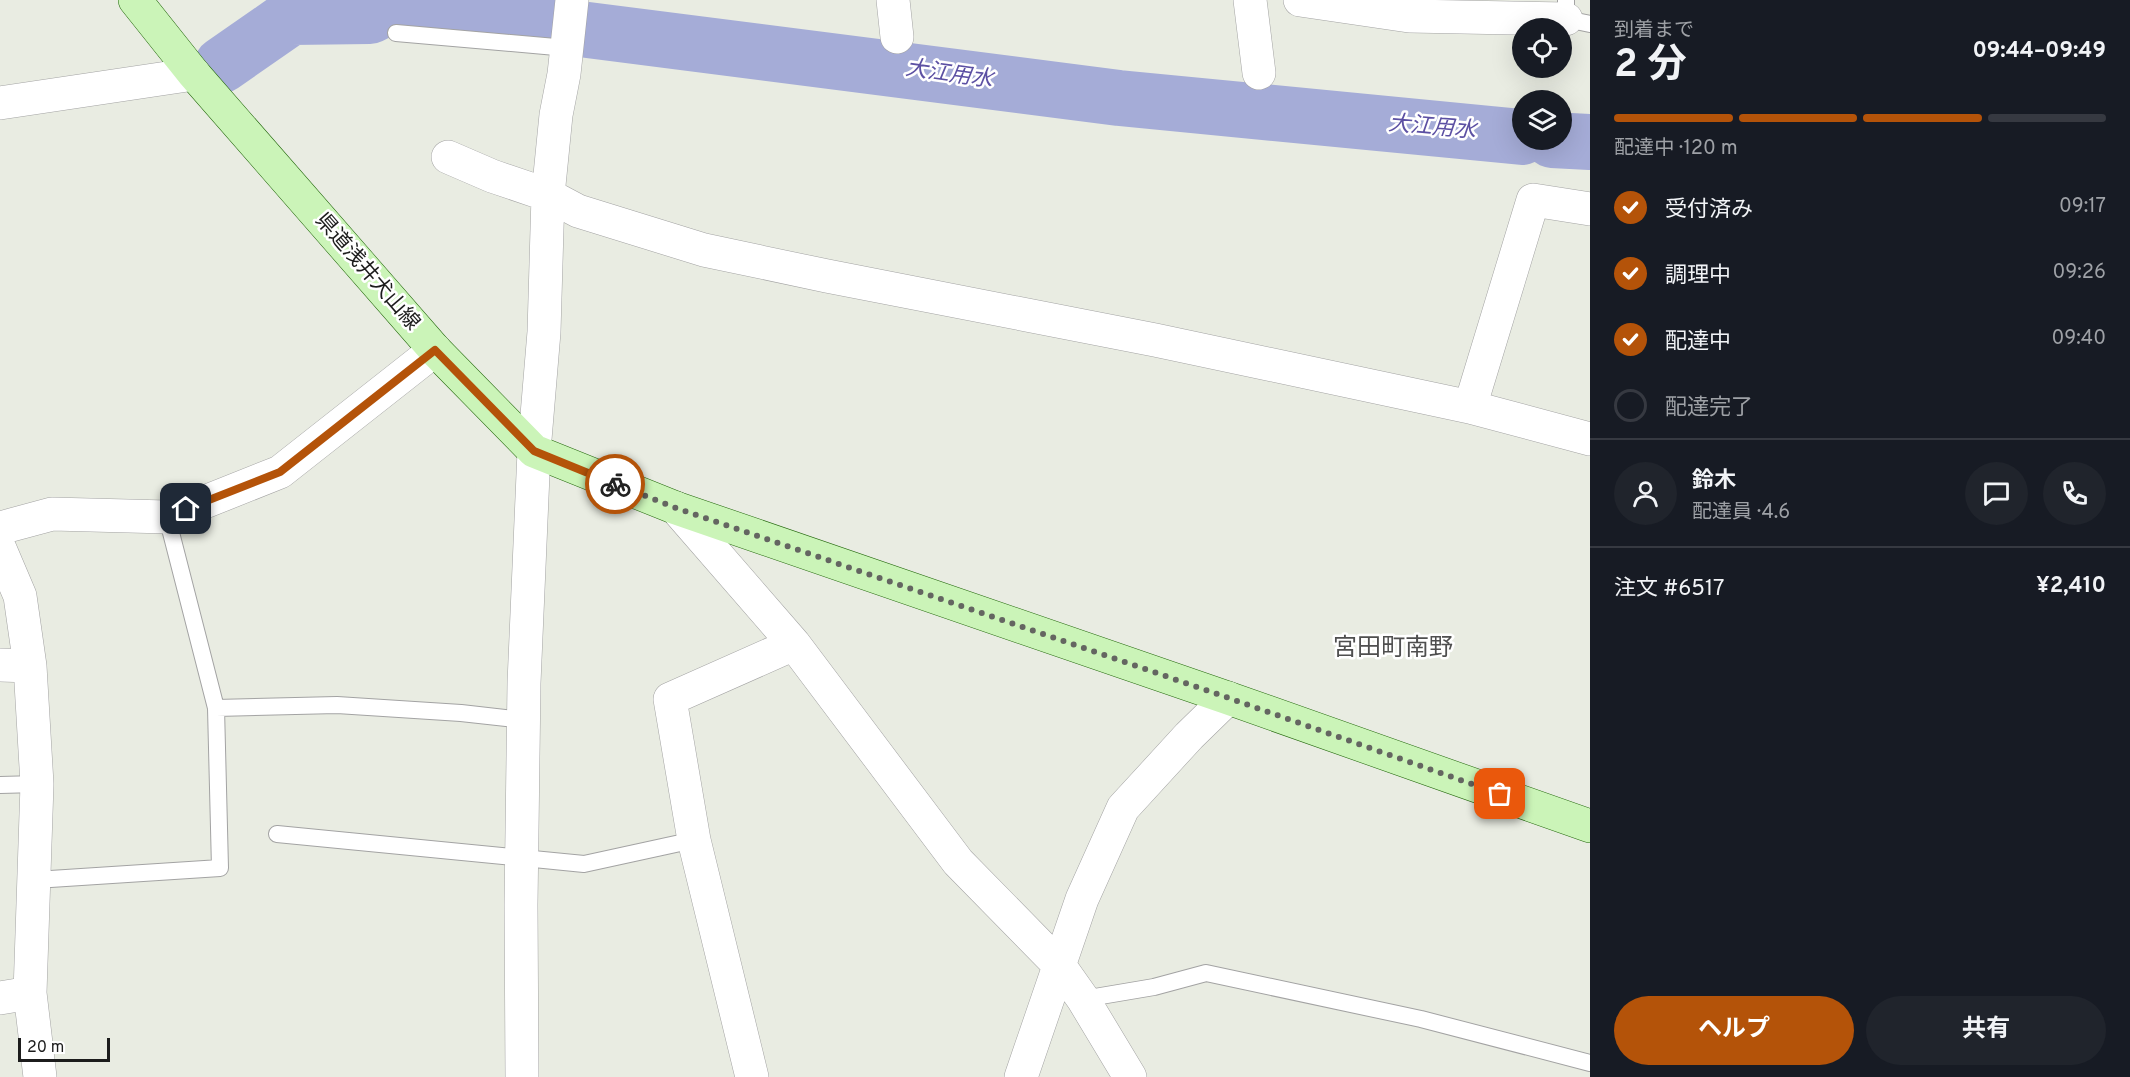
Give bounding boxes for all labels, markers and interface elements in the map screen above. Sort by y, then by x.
map controls [1512,18,1572,150]
button: locate [1512,18,1572,78]
text: 到着まで [1614,18,1694,44]
text: 09:44–09:49 [1972,38,2106,65]
text: 2 分 [1614,42,1687,91]
water label: 大江用水 [904,56,996,95]
button: layers [1512,90,1572,150]
water label: 大江用水 [1387,111,1479,145]
text: 配達中 · 120 m [1614,136,1738,162]
icon: check [1614,191,1647,224]
text: 09:17 [2059,194,2106,220]
text: 受付済み [1665,197,1753,224]
street label: 県道浅井犬山線 [309,208,425,336]
icon: check [1614,257,1647,290]
text: 09:26 [2053,260,2106,286]
text: 調理中 [1665,263,1731,290]
icon: check [1614,323,1647,356]
text: 09:40 [2051,326,2106,352]
text: 配達中 [1665,329,1731,356]
text: 配達完了 [1665,395,1753,422]
courier [585,454,645,514]
button: person [1614,462,1677,525]
button: chat [1965,462,2028,525]
button: phone [2043,462,2106,525]
icon: bike [599,468,632,501]
text: 鈴木 [1692,468,1736,495]
pin [160,483,211,534]
icon: home [169,492,202,525]
text: 配達員 · 4.6 [1692,500,1790,526]
text: ¥2,410 [2036,573,2106,600]
text: 注文 #6517 [1614,576,1725,603]
district label: 宮田町南野 [1333,634,1453,664]
pin [1474,768,1525,819]
icon: bag [1483,777,1516,810]
button: ヘルプ [1614,996,1854,1065]
button: 共有 [1866,996,2106,1065]
scale bar [18,1035,110,1062]
text: 20 m [27,1038,64,1058]

